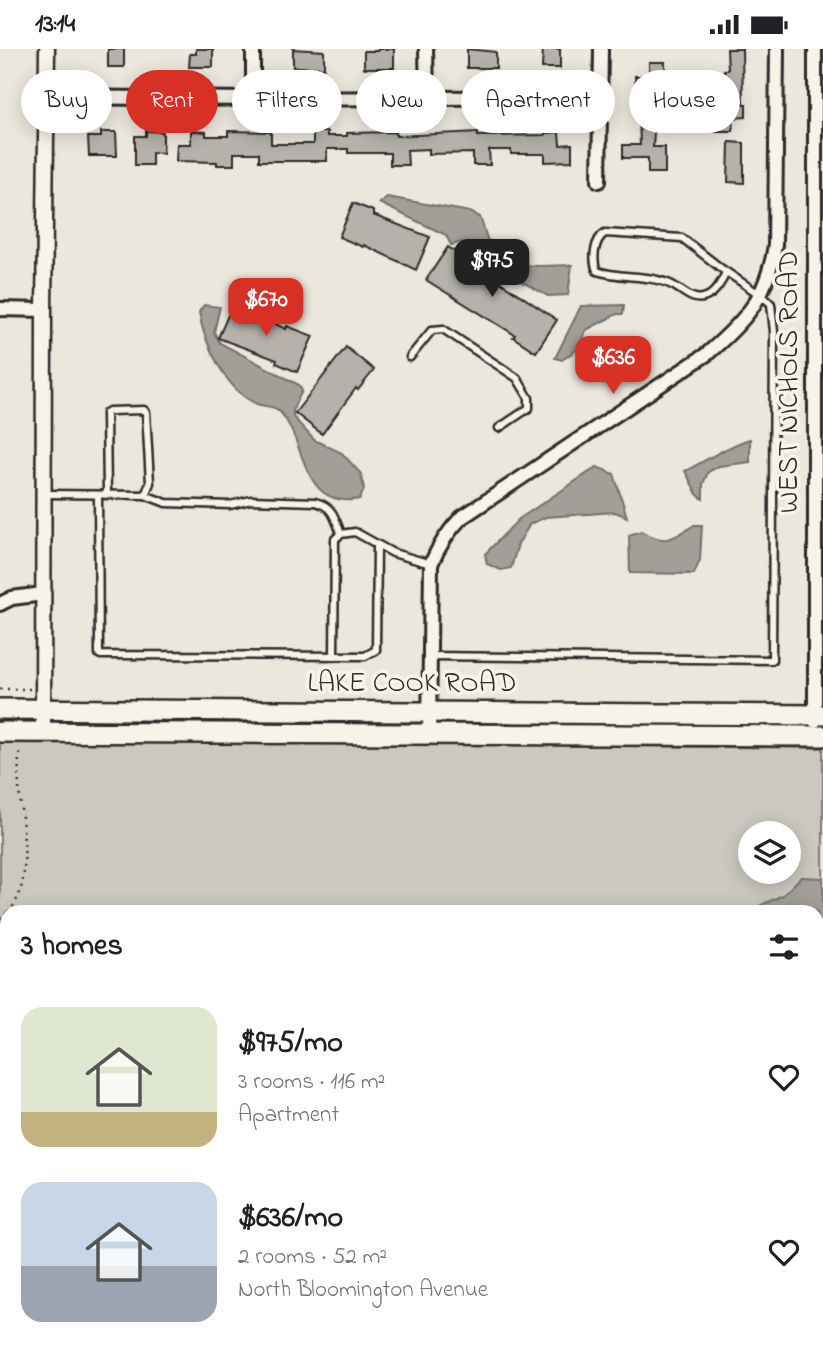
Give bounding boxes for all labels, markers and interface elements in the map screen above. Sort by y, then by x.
text: 13:14 [35,6,75,44]
chip: Buy [21,70,112,133]
chip: Rent [126,70,218,133]
chip: Filters [232,70,342,133]
chip: New [356,70,447,133]
chip: Apartment [461,70,615,133]
chip: House [629,70,740,133]
pin: $975 [451,239,533,299]
text: $975 [470,245,514,278]
street label: WEST NICHOLS ROAD [770,251,811,513]
pin: $670 [225,279,307,338]
text: $670 [244,284,288,317]
pin: $636 [572,337,654,396]
text: $636 [591,342,635,375]
street label: LAKE COOK ROAD [307,664,517,705]
map controls [738,821,801,884]
button: layers [738,821,801,884]
text: 3 homes [21,925,123,969]
icon: filters [765,928,803,966]
text: $975/mo [238,1022,343,1066]
icon: home [77,1035,161,1119]
icon: heart [765,1058,803,1096]
text: 3 rooms · 116 m² [238,1066,385,1099]
text: Apartment [238,1099,339,1132]
text: $636/mo [238,1197,343,1241]
icon: home [77,1210,161,1294]
icon: heart [765,1233,803,1271]
text: 2 rooms · 52 m² [238,1241,387,1274]
text: North Bloomington Avenue [238,1274,488,1307]

